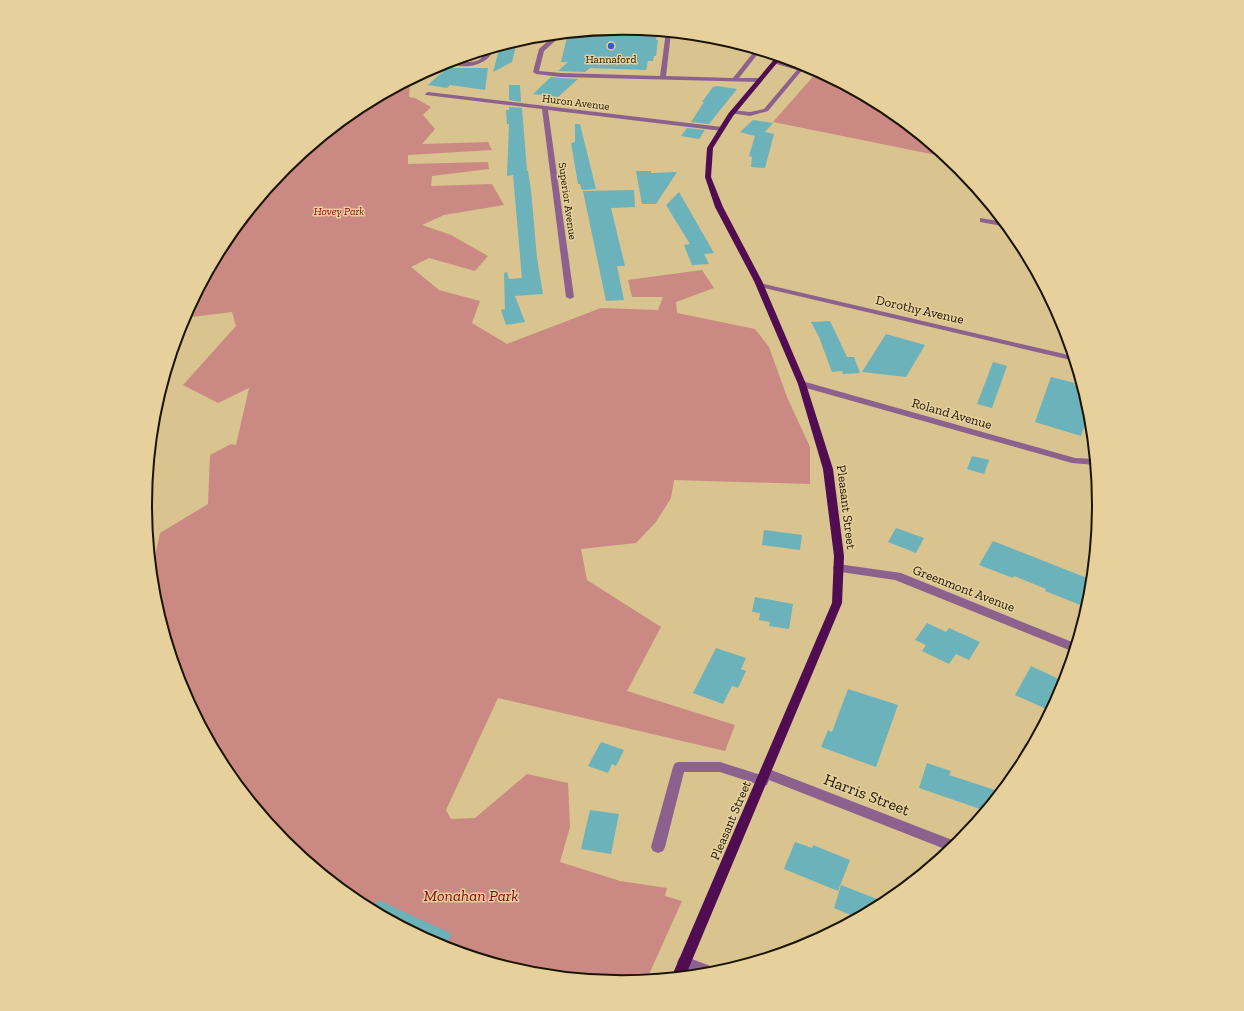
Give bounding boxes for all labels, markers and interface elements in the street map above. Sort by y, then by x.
marker: Hannaford [606,41,616,51]
place label: Hannaford [585,53,637,66]
street label: Huron Avenue [541,92,610,113]
street label: Superior Avenue [556,162,579,241]
park label: Hovey Park [314,205,364,218]
street label: Dorothy Avenue [874,292,965,327]
street label: Roland Avenue [910,395,994,432]
street label: Pleasant Street [834,464,859,550]
street label: Greenmont Avenue [911,562,1017,615]
street label: Harris Street [821,769,912,820]
street label: Pleasant Street [707,778,754,862]
park label: Monahan Park [424,886,518,905]

